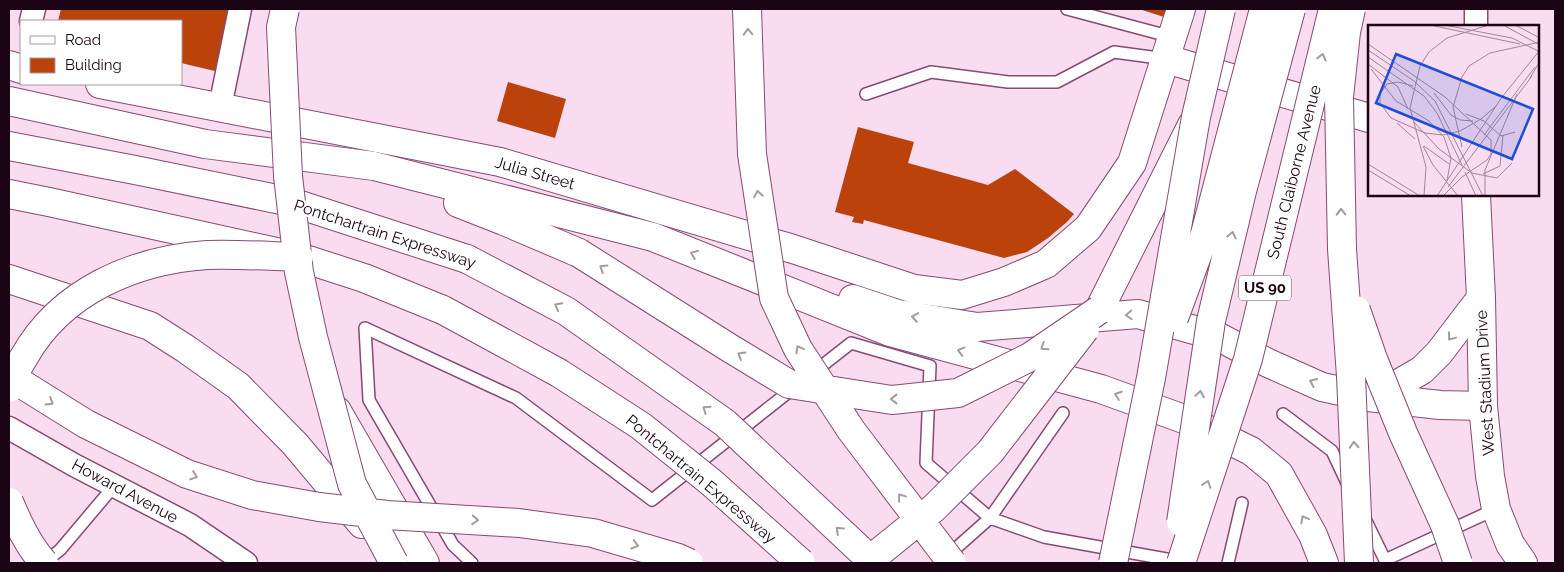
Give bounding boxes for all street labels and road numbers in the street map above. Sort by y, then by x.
street label: South Claiborne Avenue [1263,83,1325,261]
street label: Julia Street [493,153,578,194]
street label: Pontchartrain Expressway [291,196,479,273]
road number: US 90 [1239,276,1291,300]
street label: West Stadium Drive [1472,310,1498,456]
street label: Pontchartrain Expressway [622,411,780,548]
street label: Howard Avenue [69,455,181,527]

